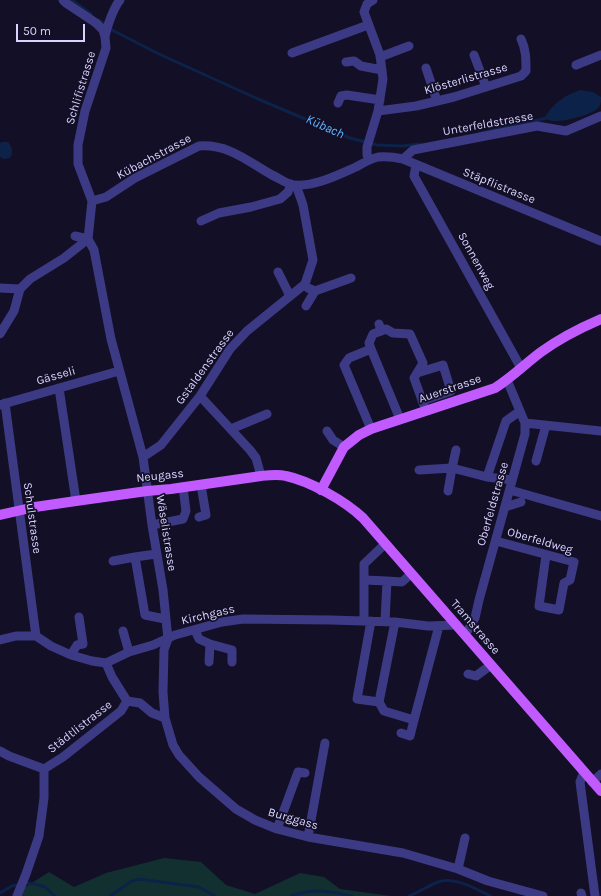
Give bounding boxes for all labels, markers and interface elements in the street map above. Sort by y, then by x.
scale bar [18,16,87,42]
text: 50 m [23,24,51,38]
street label: Schlifistrasse [63,50,99,126]
street label: Klösterlistrasse [423,60,509,98]
street label: Unterfeldstrasse [442,109,534,139]
water label: Kübach [303,112,347,142]
street label: Kübachstrasse [114,131,194,183]
street label: Stäpflistrasse [461,165,537,207]
street label: Sonnenweg [454,230,498,292]
street label: Gstaldenstrasse [173,327,237,407]
street label: Gässeli [35,364,77,388]
street label: Auerstrasse [417,372,483,406]
street label: Oberfeldstrasse [474,460,512,548]
street label: Neugass [136,466,184,486]
street label: Schulstrasse [20,481,44,555]
street label: Wäselistrasse [153,494,179,572]
street label: Oberfeldweg [505,525,575,557]
street label: Tramstrasse [447,597,503,657]
street label: Kirchgass [180,602,236,628]
street label: Städtlistrasse [45,697,115,757]
street label: Burggass [266,805,320,833]

